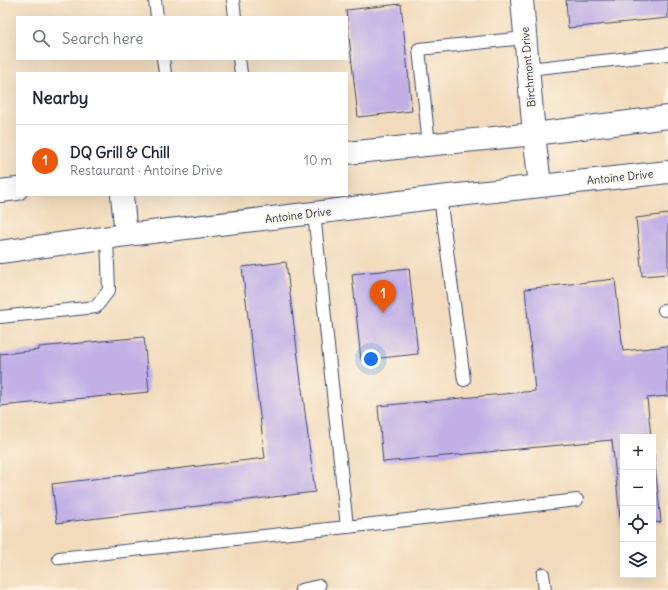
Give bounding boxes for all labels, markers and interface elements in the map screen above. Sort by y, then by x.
search box [16,16,348,60]
street label: Birchmont Drive [518,26,538,108]
icon: search [30,27,52,49]
text: Search here [62,29,143,48]
text: Nearby [32,87,88,109]
text: DQ Grill & Chill [70,143,170,162]
text: 1 [42,152,48,169]
text: 10 m [304,152,332,169]
text: Restaurant · Antoine Drive [70,162,222,179]
street label: Antoine Drive [586,167,654,187]
street label: Antoine Drive [264,204,332,226]
pin: 1 [370,280,396,313]
your location [361,349,381,369]
map controls [620,434,656,578]
button: + [620,434,656,470]
button: − [620,470,656,506]
button: locate [620,506,656,542]
button: layers [620,542,656,578]

